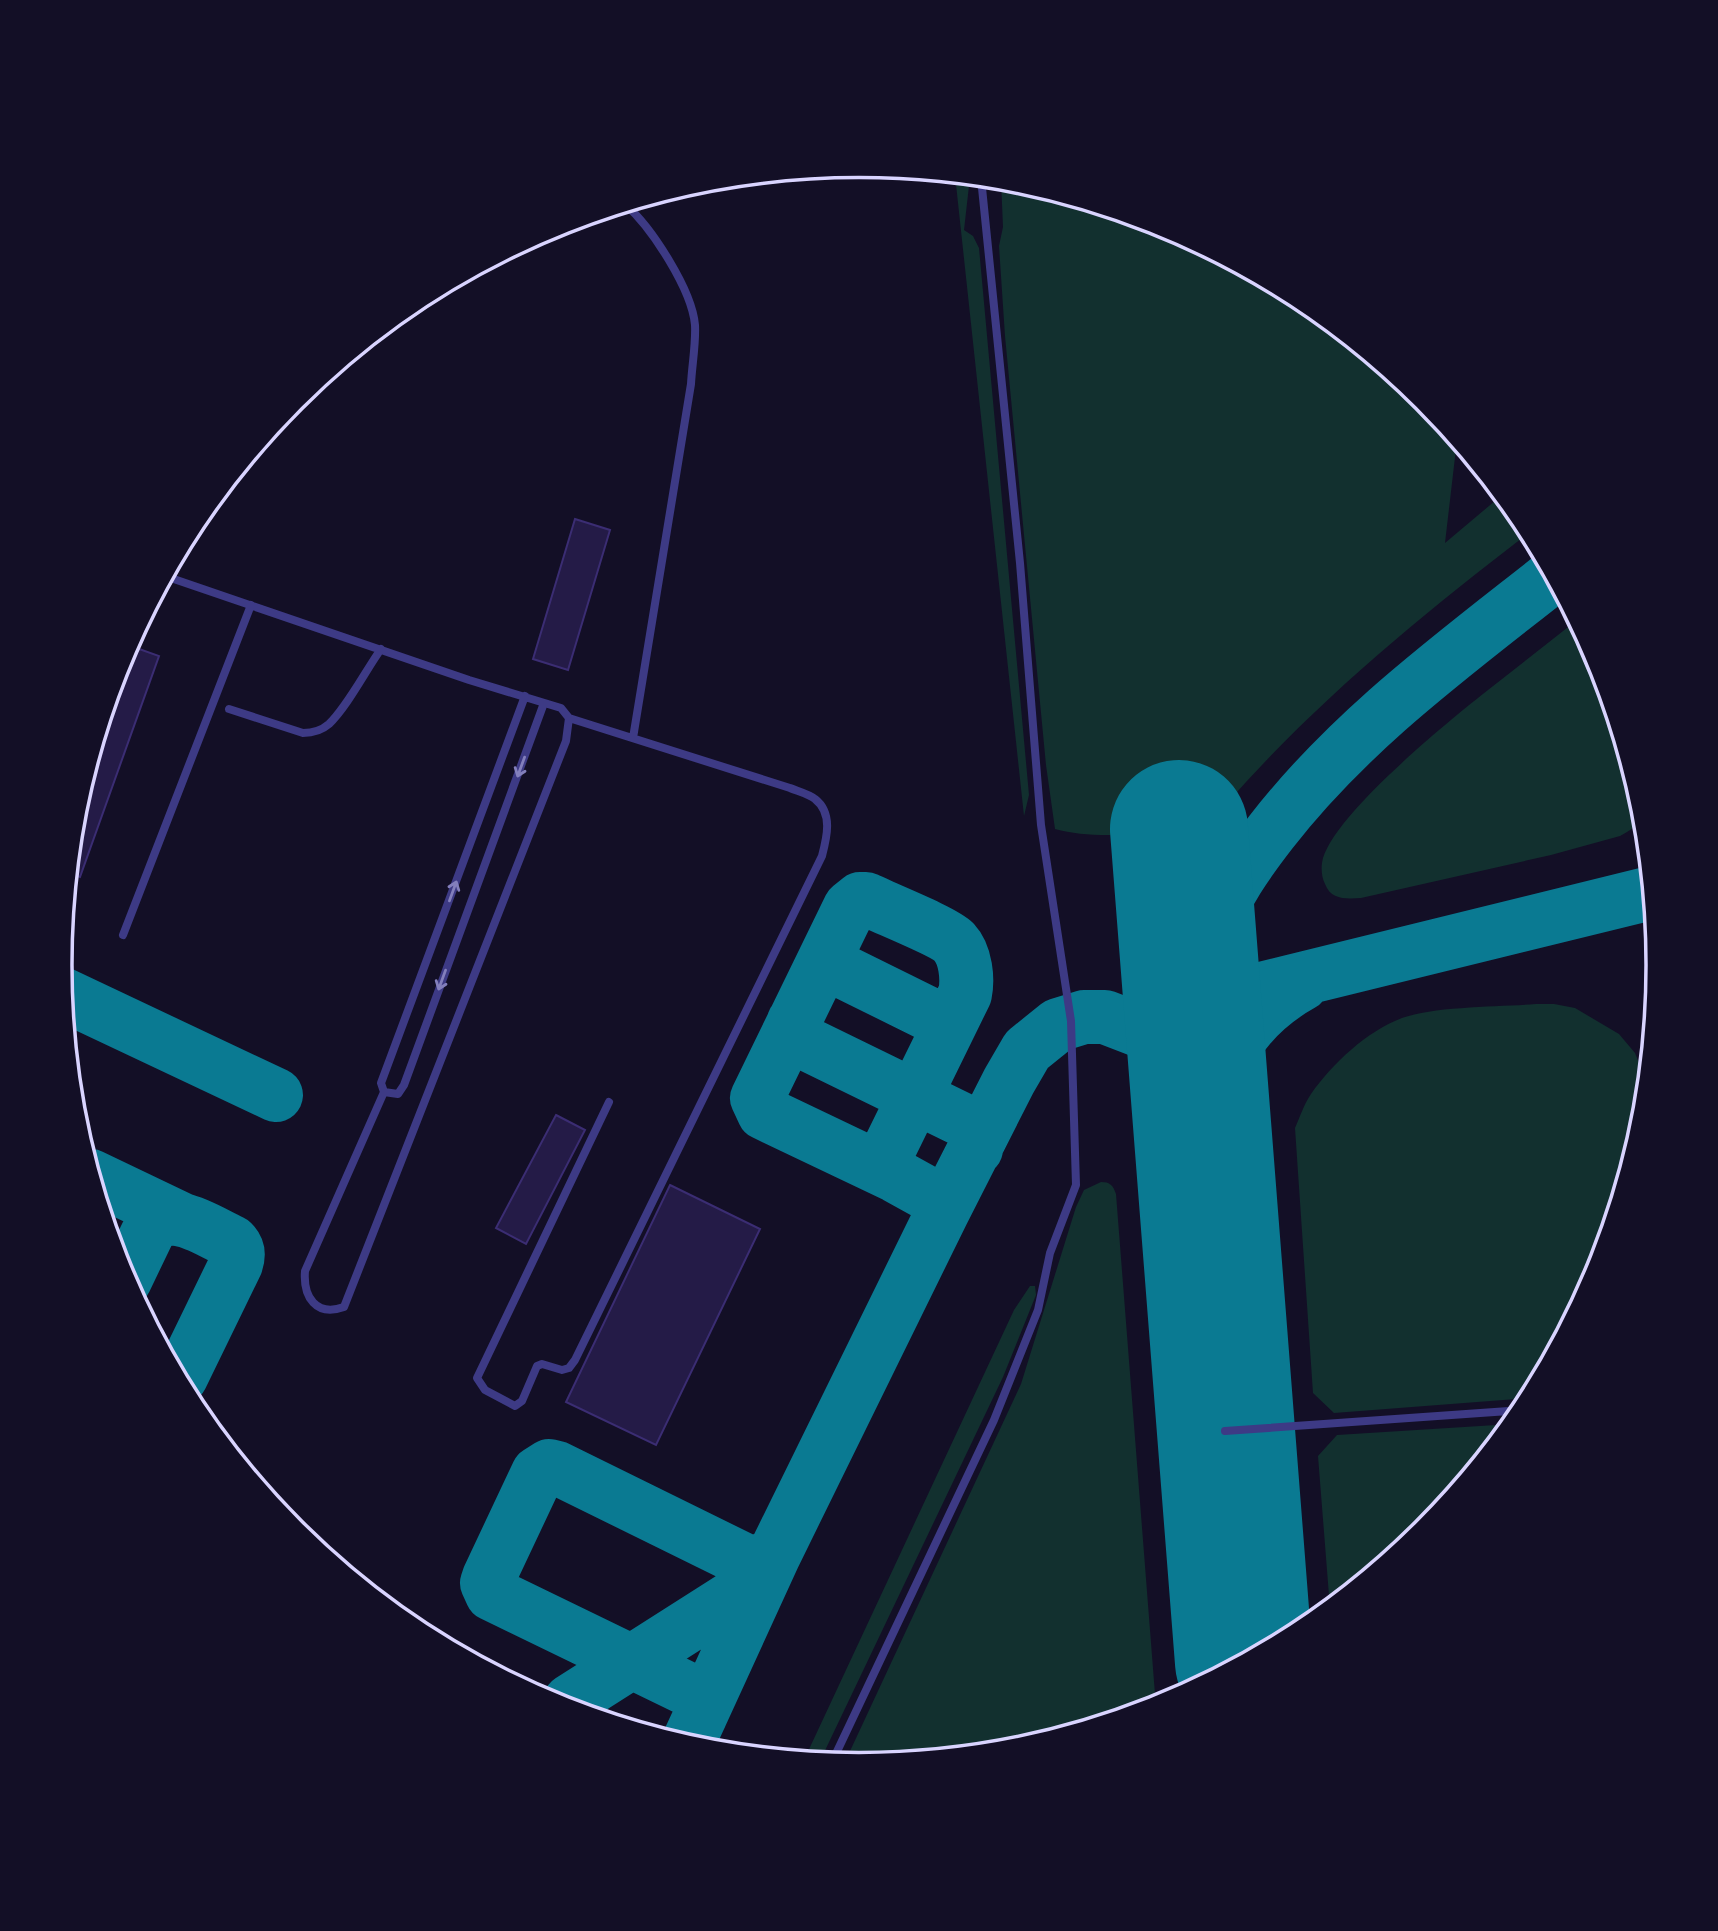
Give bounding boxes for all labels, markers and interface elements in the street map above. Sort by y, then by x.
one-way arrow [514,756,526,778]
one-way arrow [447,881,460,902]
one-way arrow [435,969,448,991]

